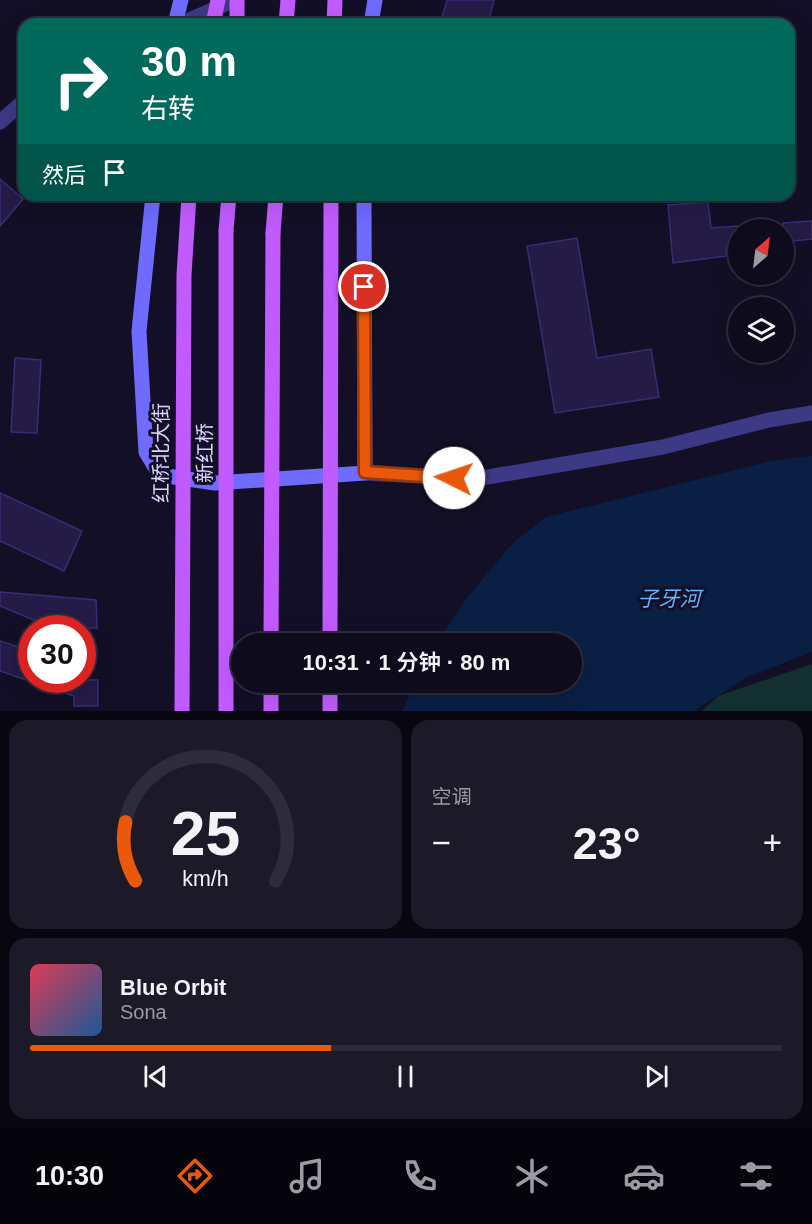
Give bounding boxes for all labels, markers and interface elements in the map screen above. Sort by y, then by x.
text: 30 m [141,38,237,85]
icon: right [42,42,120,120]
text: 右转 [141,94,195,124]
icon: arrive [98,156,131,189]
text: 然后 [42,163,86,188]
north arrow [728,219,794,285]
map controls [728,219,794,363]
pin [338,261,389,312]
icon: arrive [347,270,380,303]
button: layers [728,297,794,363]
street label: 红桥北大街 [150,403,172,503]
street label: 新红桥 [194,423,216,483]
position arrow [422,446,486,510]
water label: 子牙河 [638,587,704,610]
speed limit sign: 30 [18,615,96,693]
text: 10:31 · 1 分钟 · 80 m [303,650,510,675]
text: 空调 [432,786,472,808]
text: 25 [171,799,240,868]
text: 23° [573,818,641,869]
text: − [432,824,451,861]
text: + [763,824,782,861]
text: km/h [182,868,228,892]
text: Blue Orbit [120,975,226,1000]
text: Sona [120,1001,167,1023]
icon: previous [139,1060,172,1093]
icon: pause [389,1060,422,1093]
icon: next [640,1060,673,1093]
icon: directions [174,1155,216,1197]
icon: music [286,1155,328,1197]
icon: phone [399,1155,441,1197]
icon: climate [511,1155,553,1197]
icon: car [623,1155,665,1197]
icon: filters [735,1155,777,1197]
text: 10:30 [35,1161,104,1191]

